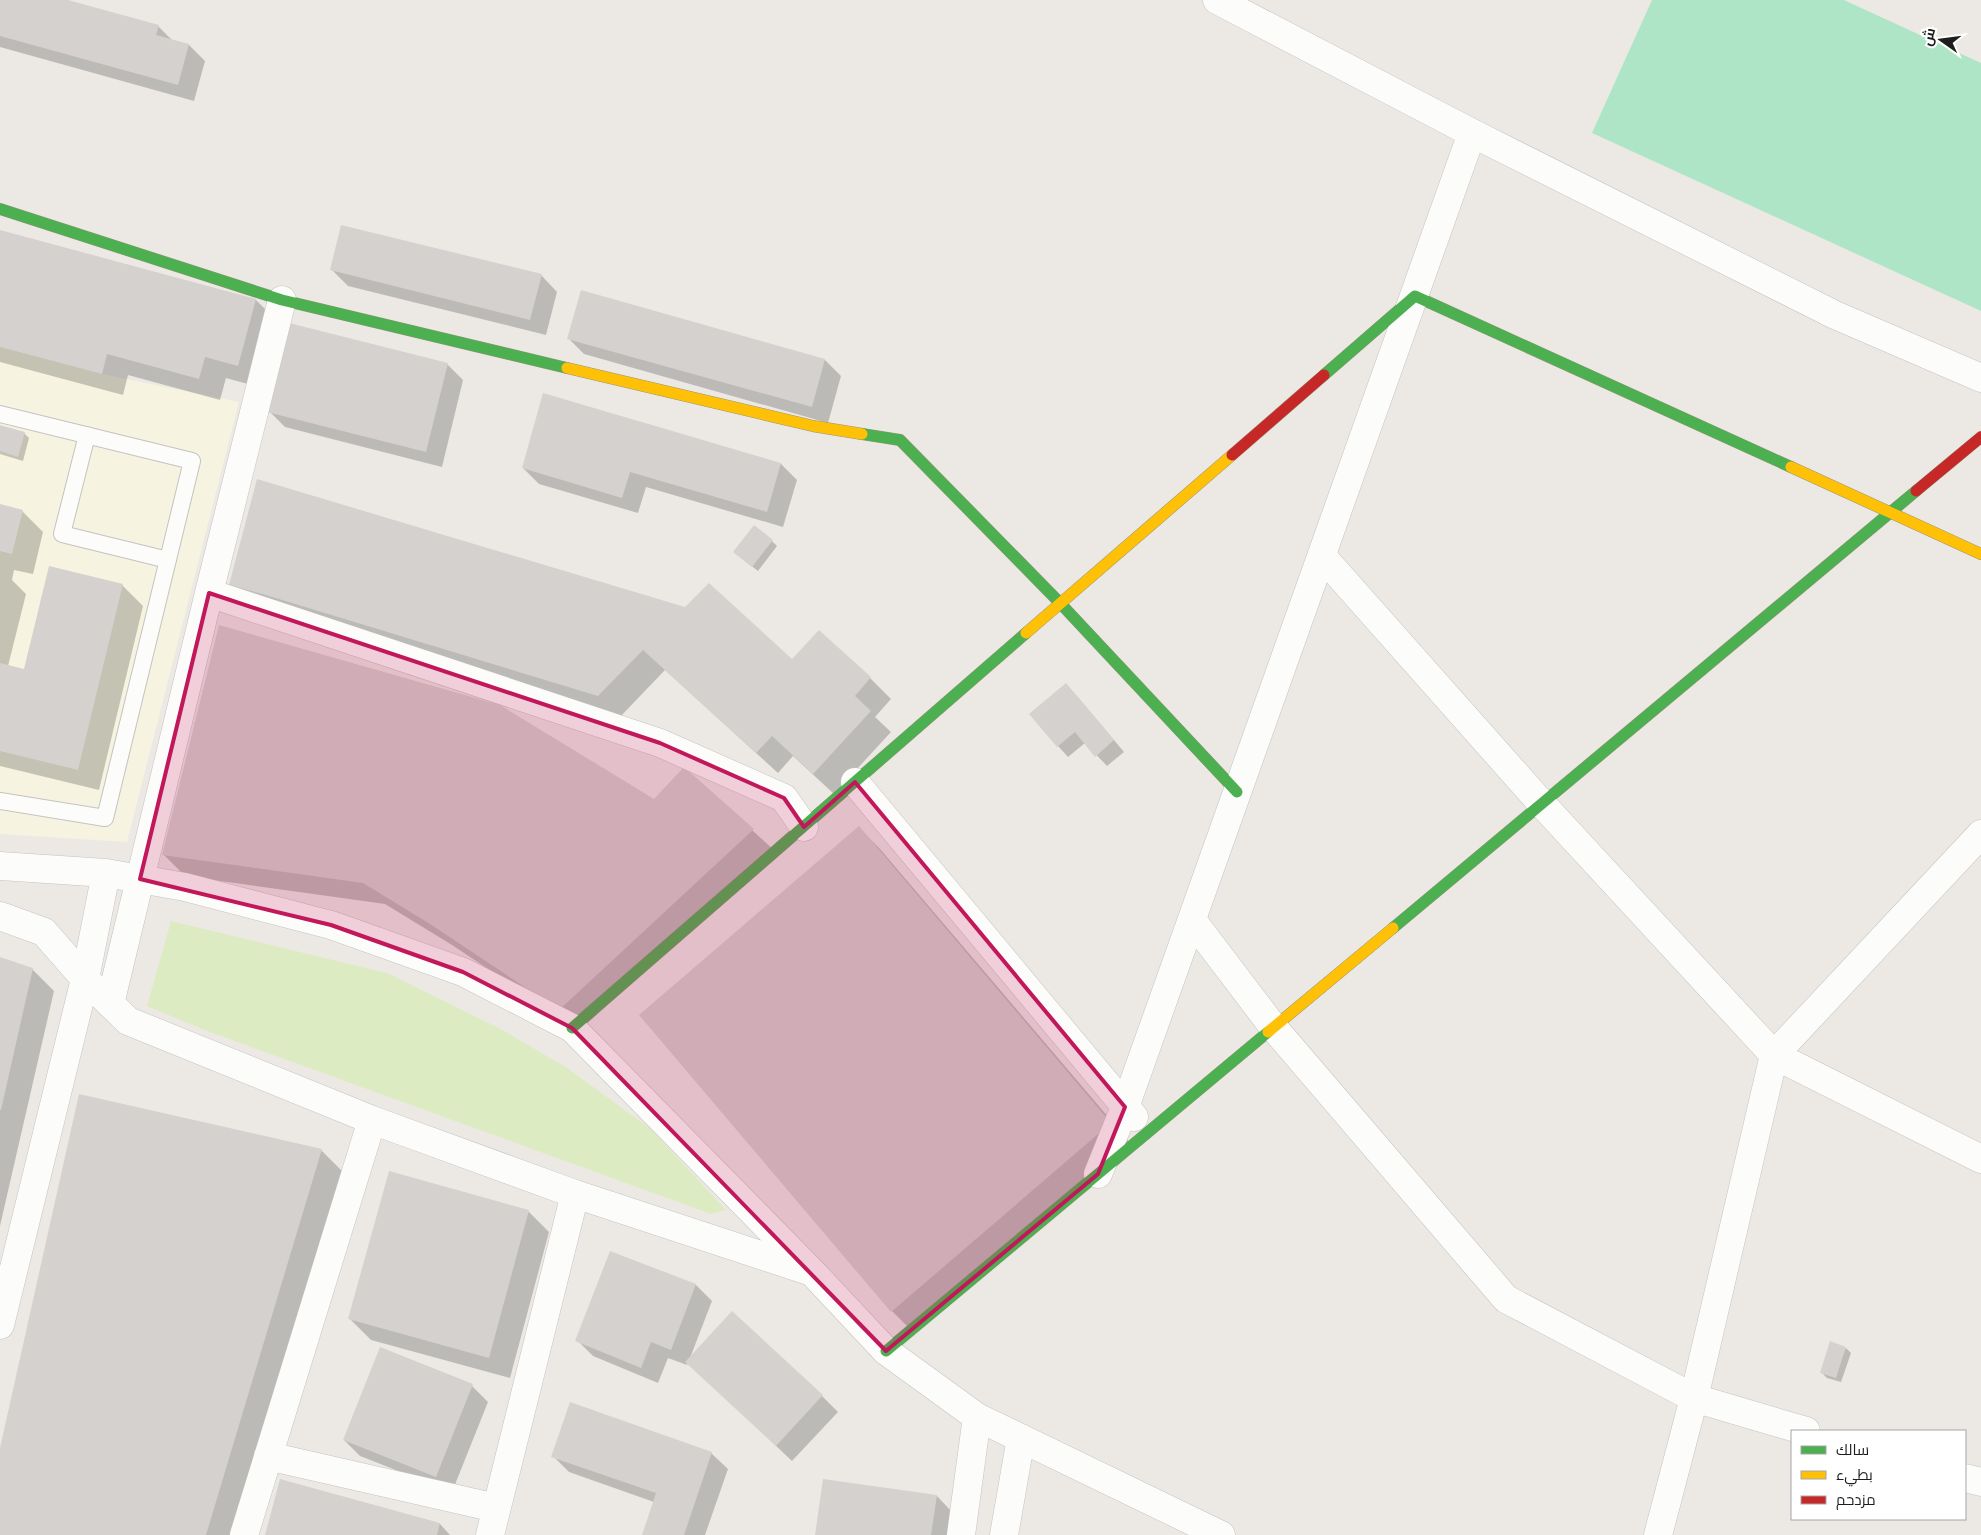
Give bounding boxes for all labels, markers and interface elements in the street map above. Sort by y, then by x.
north arrow [1916,15,1966,65]
text: ش [1917,26,1939,48]
legend [1791,1430,1966,1520]
text: سالك [1836,1440,1869,1459]
text: بطيء [1836,1465,1873,1487]
text: مزدحم [1836,1490,1876,1510]

